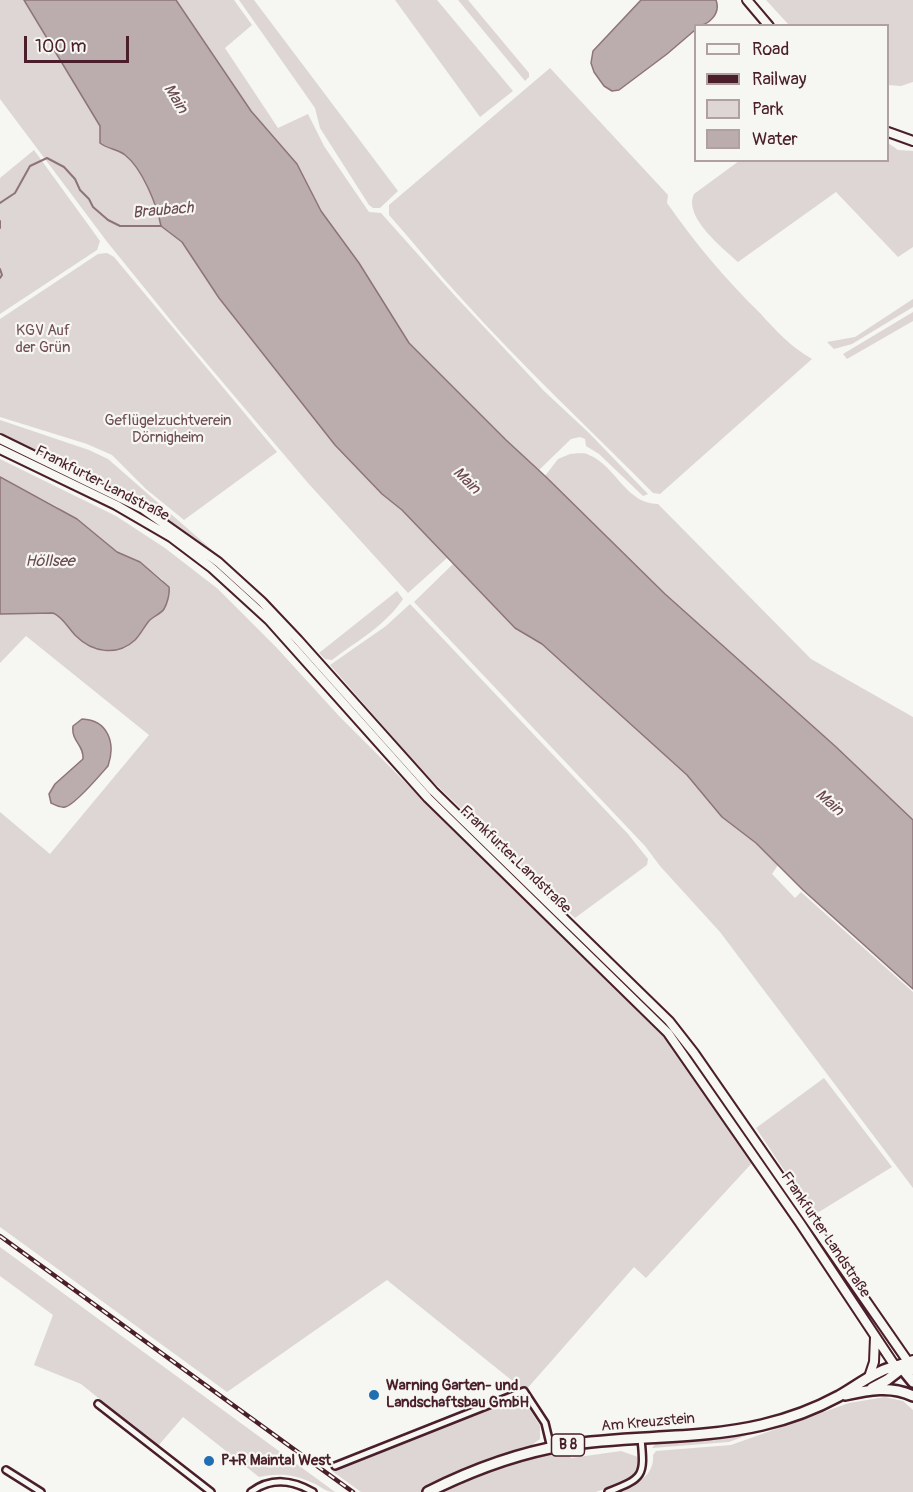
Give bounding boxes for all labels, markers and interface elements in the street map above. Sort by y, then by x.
scale bar [27,24,132,62]
legend [694,24,889,162]
text: 100 m [35,35,87,58]
text: Road [752,38,789,61]
text: Railway [752,68,807,91]
water label: Main [159,81,191,117]
text: Park [752,98,784,121]
text: Water [752,128,798,151]
water label: Braubach [132,199,194,223]
park label: KGV Auf der Grün [15,322,71,357]
park label: Geflügelzuchtverein Dörnigheim [105,412,231,447]
street label: Frankfurter Landstraße [32,442,172,526]
water label: Main [448,463,484,499]
water label: Höllsee [25,552,75,572]
water label: Main [811,786,847,820]
street label: Frankfurter Landstraße [456,802,574,918]
street label: Frankfurter Landstraße [776,1169,874,1301]
place label: Warning Garten- und Landschaftsbau GmbH [386,1377,529,1412]
marker: Warning Garten- und Landschaftsbau GmbH [367,1388,381,1402]
street label: Am Kreuzstein [600,1410,696,1436]
road number: B 8 [552,1434,584,1456]
place label: P+R Maintal West [221,1452,331,1470]
marker: P+R Maintal West [202,1454,216,1468]

